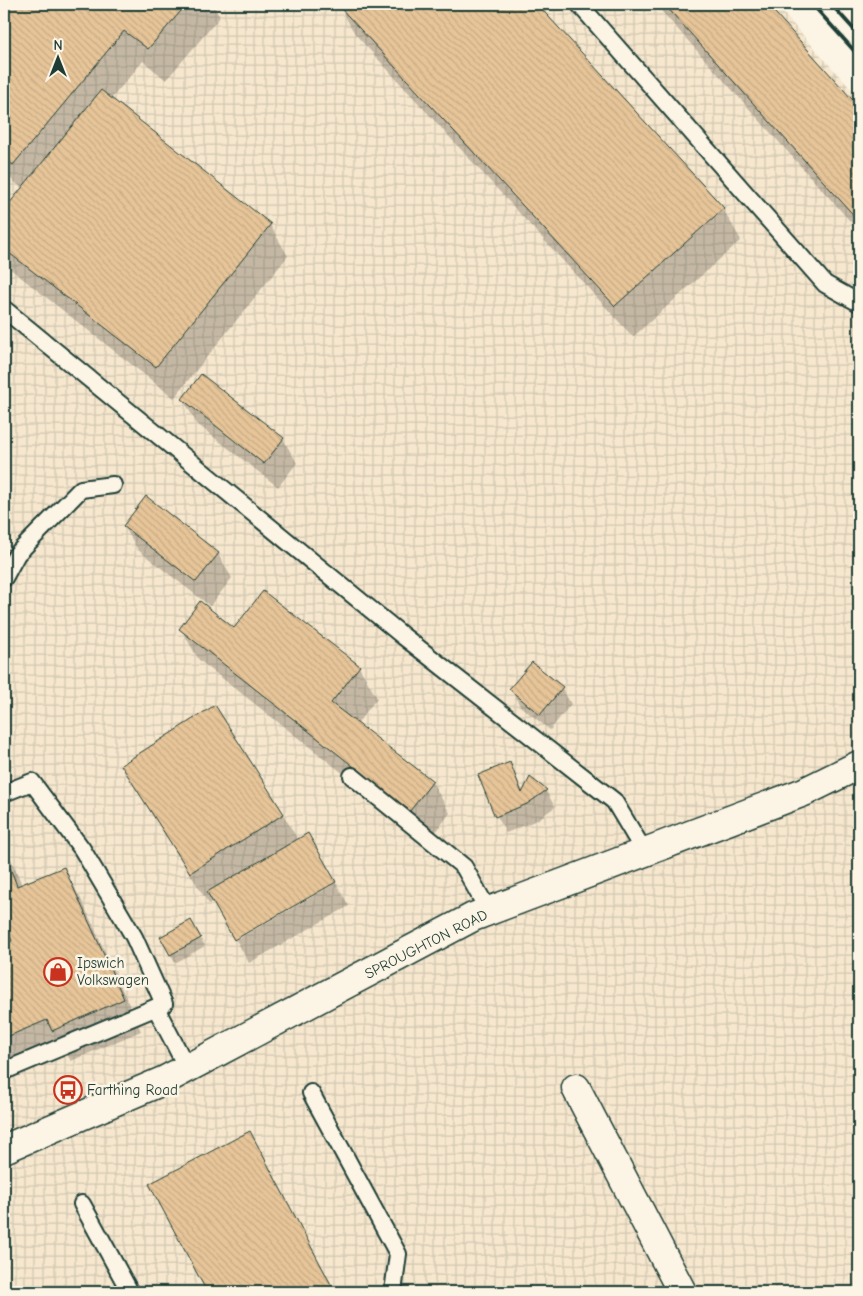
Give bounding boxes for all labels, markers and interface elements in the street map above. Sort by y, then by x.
north arrow [32,32,82,82]
text: N [53,37,63,54]
street label: SPROUGHTON ROAD [362,905,490,983]
place label: Ipswich Volkswagen [77,954,149,989]
shop icon: Ipswich Volkswagen [43,957,73,987]
bus stop icon: Farthing Road [53,1075,83,1105]
place label: Farthing Road [87,1081,178,1099]

